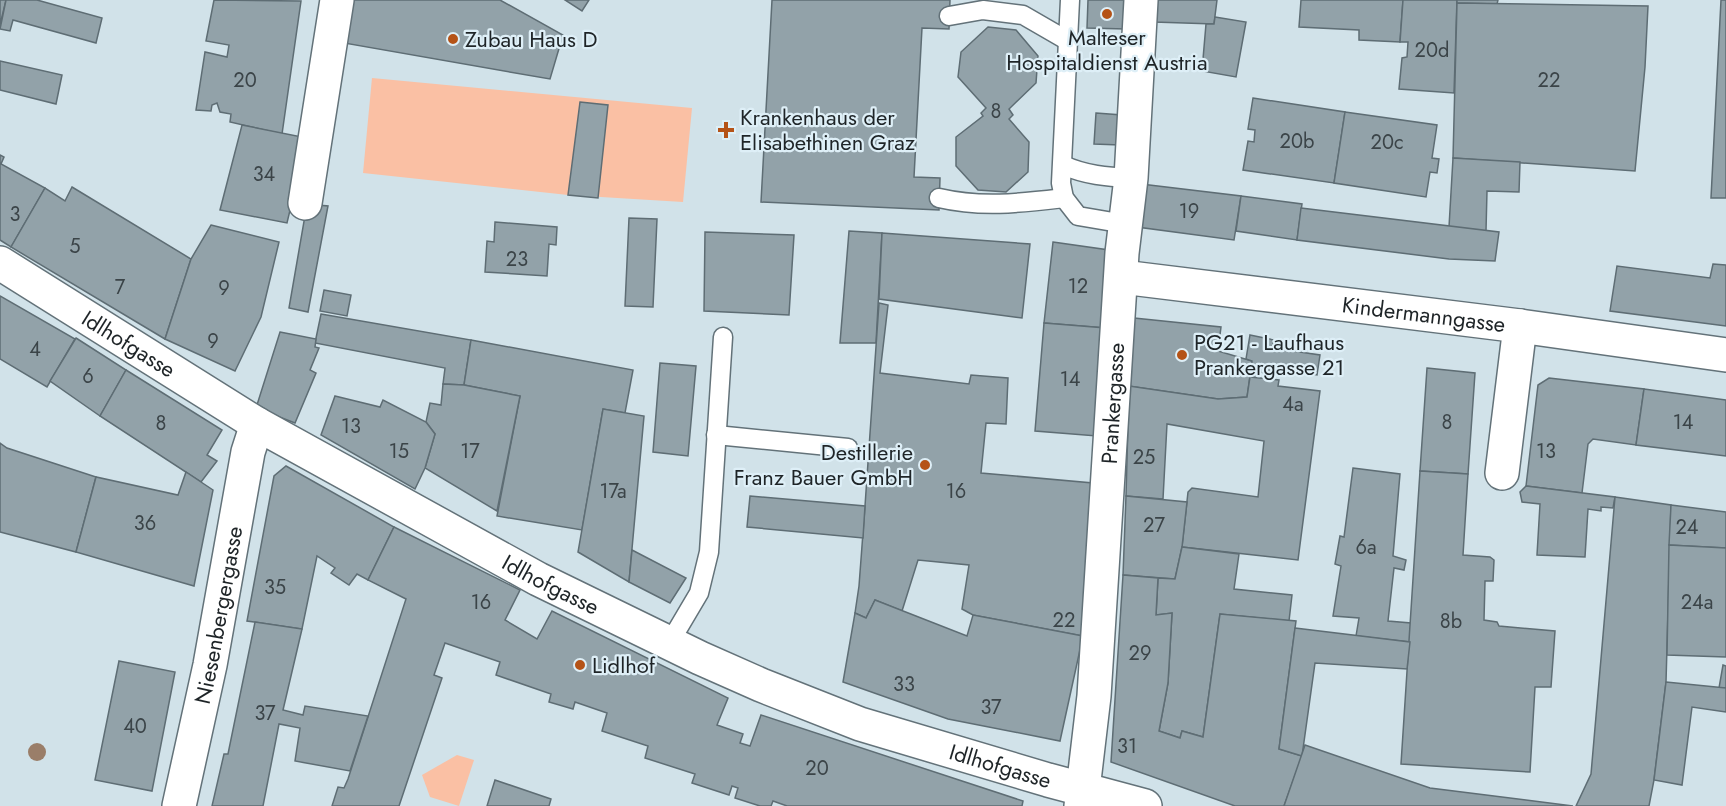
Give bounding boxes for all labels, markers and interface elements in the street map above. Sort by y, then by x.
marker: Malteser Hospitaldienst Austria [1100,7,1114,21]
place label: Malteser Hospitaldienst Austria [1006,21,1208,78]
place label: Zubau Haus D [465,23,597,55]
marker: Zubau Haus D [446,32,460,46]
house number: 20d [1415,36,1449,65]
house number: 20 [233,66,257,95]
house number: 22 [1538,66,1560,95]
house number: 8 [991,97,1001,126]
place label: Krankenhaus der Elisabethinen Graz [740,101,915,158]
marker: Krankenhaus der Elisabethinen Graz [717,121,735,139]
house number: 20b [1280,127,1314,156]
house number: 20c [1371,128,1403,157]
house number: 34 [253,160,276,189]
house number: 19 [1179,197,1199,226]
house number: 3 [10,200,21,229]
house number: 5 [69,232,81,261]
house number: 23 [506,245,528,274]
house number: 12 [1068,272,1088,301]
house number: 7 [115,273,126,302]
house number: 9 [218,274,230,303]
street label: Kindermanngasse [1340,288,1507,340]
street label: Idlhofgasse [76,302,182,385]
place label: PG21 - Laufhaus Prankergasse 21 [1194,326,1344,383]
house number: 9 [207,327,219,356]
house number: 4 [29,335,41,364]
street label: Prankergasse [1093,342,1132,465]
marker: PG21 - Laufhaus Prankergasse 21 [1175,348,1189,362]
house number: 6 [82,362,94,391]
house number: 14 [1060,365,1081,394]
house number: 4a [1282,390,1304,419]
house number: 8 [1442,408,1452,437]
house number: 14 [1673,408,1694,437]
house number: 8 [156,409,166,438]
house number: 13 [341,412,361,441]
place label: Destillerie Franz Bauer GmbH [734,436,913,493]
house number: 15 [389,437,409,466]
house number: 17 [460,437,480,466]
house number: 13 [1536,437,1556,466]
house number: 25 [1133,443,1155,472]
marker: Destillerie Franz Bauer GmbH [918,458,932,472]
house number: 17a [599,477,627,506]
house number: 16 [946,477,966,506]
house number: 36 [134,509,156,538]
house number: 27 [1143,511,1165,540]
house number: 24 [1675,513,1699,542]
street label: Niesenbergergasse [186,524,250,707]
house number: 6a [1355,533,1377,562]
street label: Idlhofgasse [496,546,605,622]
house number: 35 [264,573,286,602]
house number: 16 [471,588,491,617]
house number: 24a [1681,588,1713,617]
house number: 22 [1053,606,1075,635]
house number: 8b [1440,607,1462,636]
house number: 29 [1129,639,1151,668]
place label: Lidlhof [592,649,656,681]
marker: Lidlhof [573,658,587,672]
house number: 33 [893,670,915,699]
house number: 37 [980,693,1002,722]
house number: 37 [254,699,276,728]
house number: 40 [123,712,147,741]
house number: 31 [1117,732,1137,761]
street label: Idlhofgasse [945,735,1055,796]
house number: 20 [805,754,829,783]

